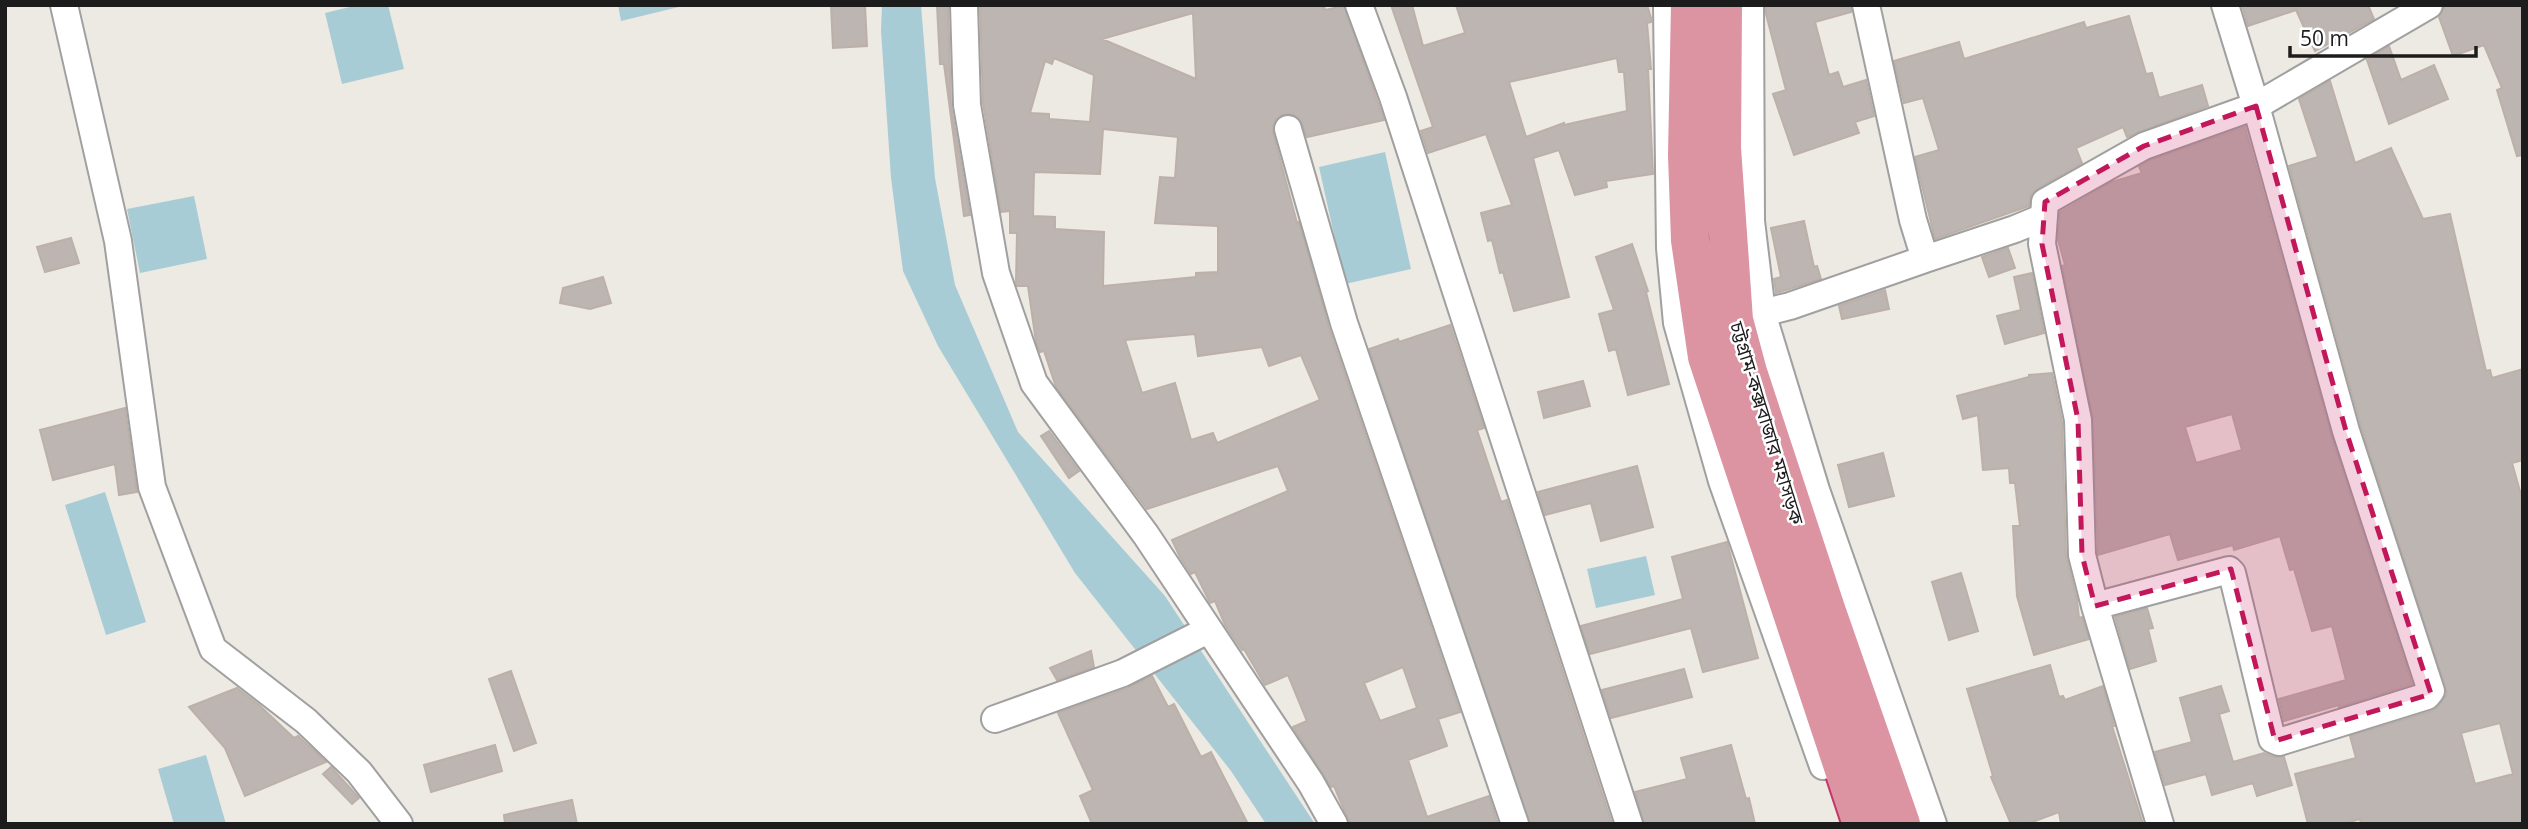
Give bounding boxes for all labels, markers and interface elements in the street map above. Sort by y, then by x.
scale bar [2290,14,2476,58]
text: 50 m [2300,24,2349,52]
street label: চট্টগ্রাম-কক্সবাজার মহাসড়ক [1723,317,1810,528]

